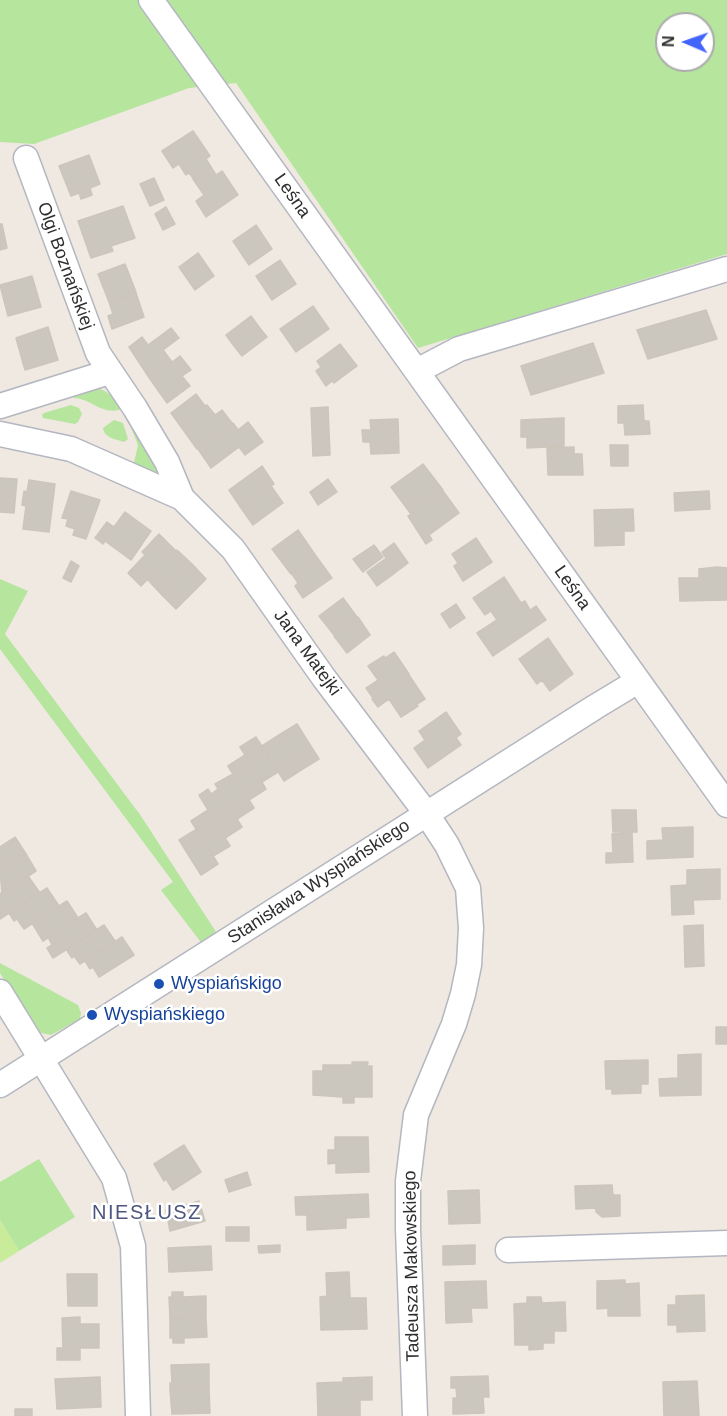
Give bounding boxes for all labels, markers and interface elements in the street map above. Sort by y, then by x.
north arrow [655,12,715,72]
text: N [660,35,677,47]
street label: Leśna [269,170,315,222]
street label: Olgi Boznańskiej [32,199,98,333]
street label: Leśna [549,562,595,614]
street label: Jana Matejki [269,606,345,700]
street label: Stanisława Wyspiańskiego [224,815,414,949]
place label: Wyspiańskigo [171,973,282,995]
marker: Wyspiańskigo [152,977,166,991]
place label: Wyspiańskiego [104,1004,225,1026]
marker: Wyspiańskiego [85,1008,99,1022]
street label: Tadeusza Makowskiego [400,1170,424,1362]
district label: NIESŁUSZ [92,1201,202,1225]

